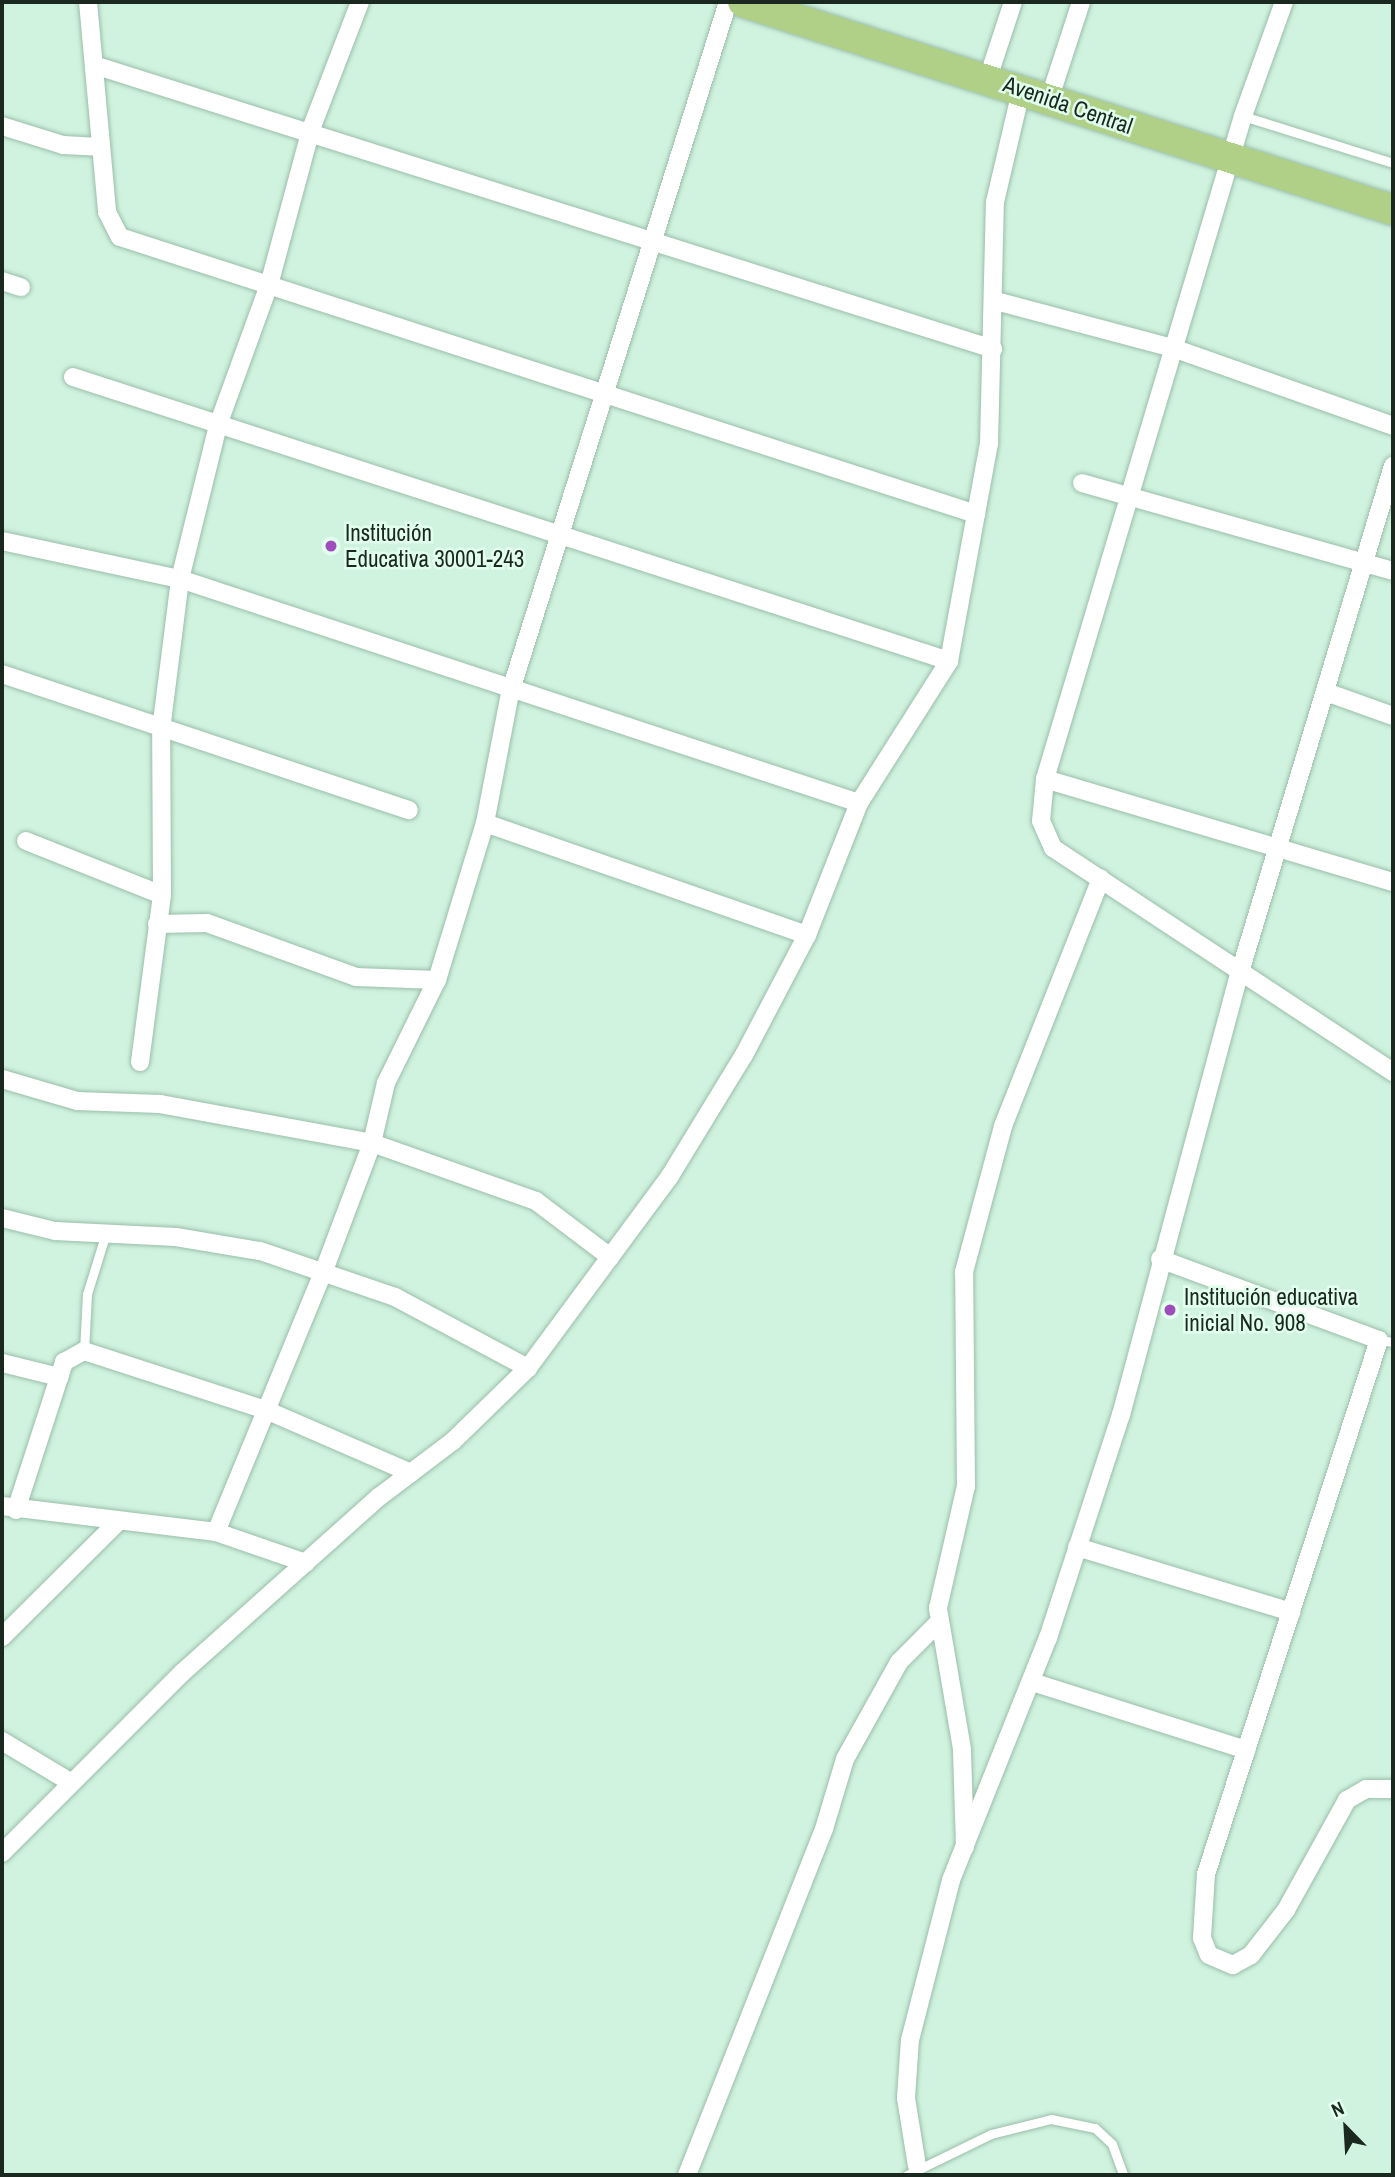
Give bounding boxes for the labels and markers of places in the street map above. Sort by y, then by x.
place label: Institución Educativa 30001-243 [345,519,524,573]
marker: Institución Educativa 30001-243 [323,538,339,554]
place label: Institución educativa inicial No. 908 [1184,1283,1358,1337]
marker: Institución educativa inicial No. 908 [1162,1302,1178,1318]

